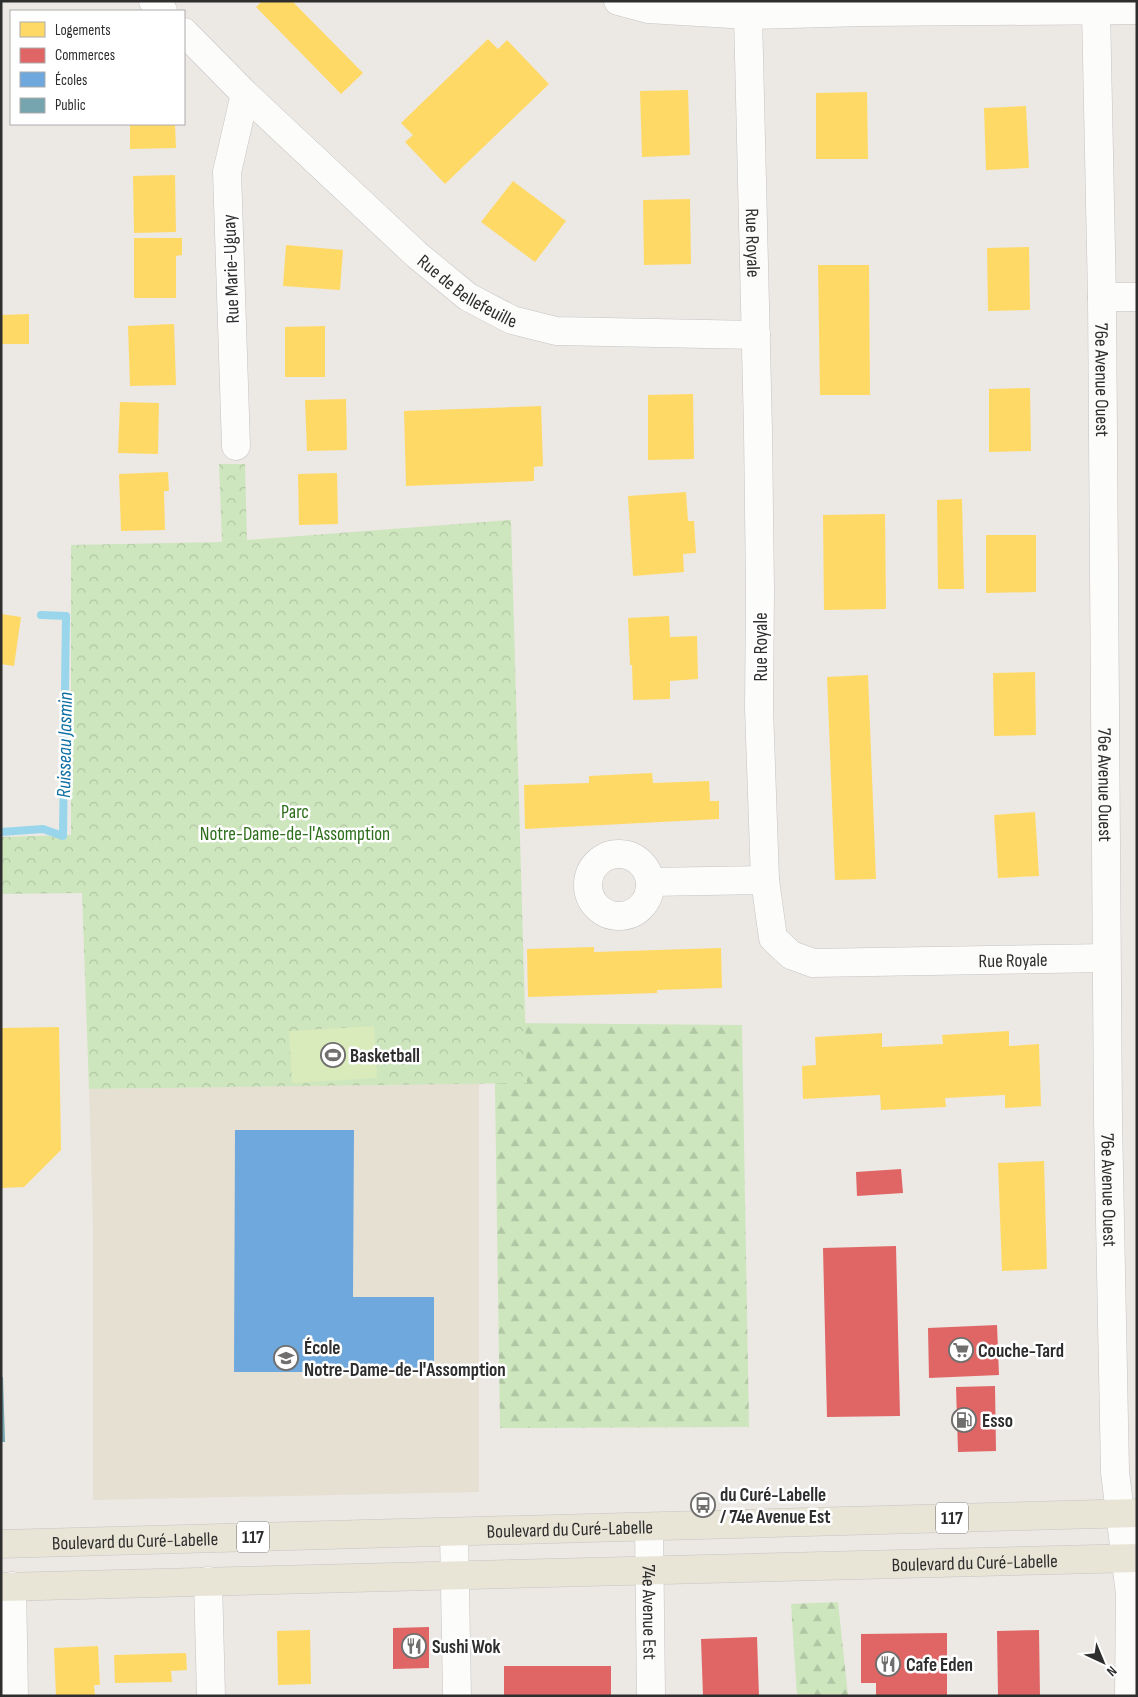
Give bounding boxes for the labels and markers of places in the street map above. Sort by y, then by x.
sports icon: Basketball [320,1042,346,1068]
place label: Basketball [350,1045,420,1068]
place label: École Notre-Dame-de-l'Assomption [304,1337,506,1382]
supermarket icon: Couche-Tard [948,1337,974,1363]
place label: Couche-Tard [978,1340,1064,1363]
school or university icon: École Notre-Dame-de-l'Assomption [273,1345,299,1371]
fuel station icon: Esso [951,1407,977,1433]
place label: Esso [982,1410,1013,1433]
place label: du Curé-Labelle / 74e Avenue Est [720,1484,830,1529]
bus stop icon: du Curé-Labelle / 74e Avenue Est [690,1492,716,1518]
restaurant icon: Sushi Wok [401,1633,427,1659]
place label: Sushi Wok [432,1636,501,1659]
restaurant icon: Cafe Eden [875,1651,901,1677]
place label: Cafe Eden [906,1654,973,1677]

